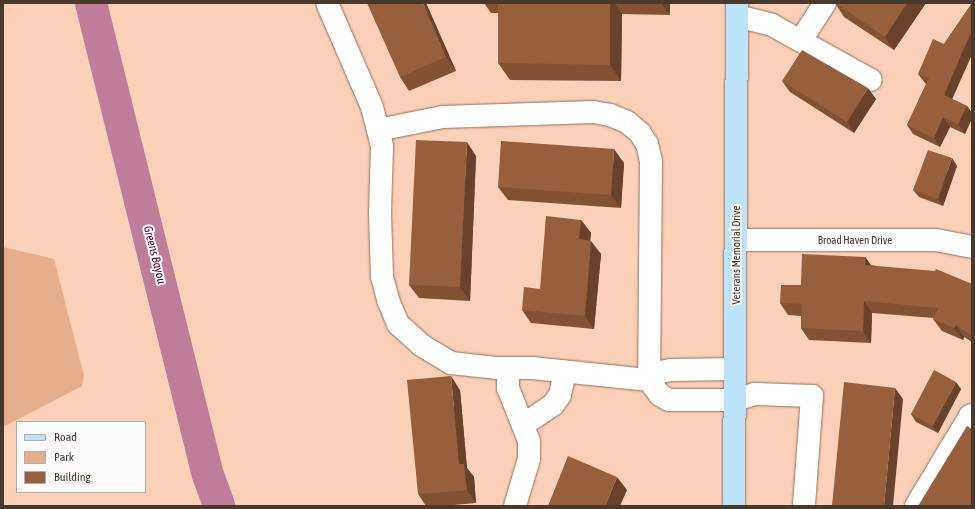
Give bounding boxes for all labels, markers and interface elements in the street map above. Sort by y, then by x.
street label: Veterans Memorial Drive [729,205,743,305]
water label: Greens Bayou [140,224,168,286]
street label: Broad Haven Drive [818,233,892,247]
legend [16,421,146,493]
text: Road [54,430,77,444]
text: Park [54,450,74,464]
text: Building [54,470,91,484]

